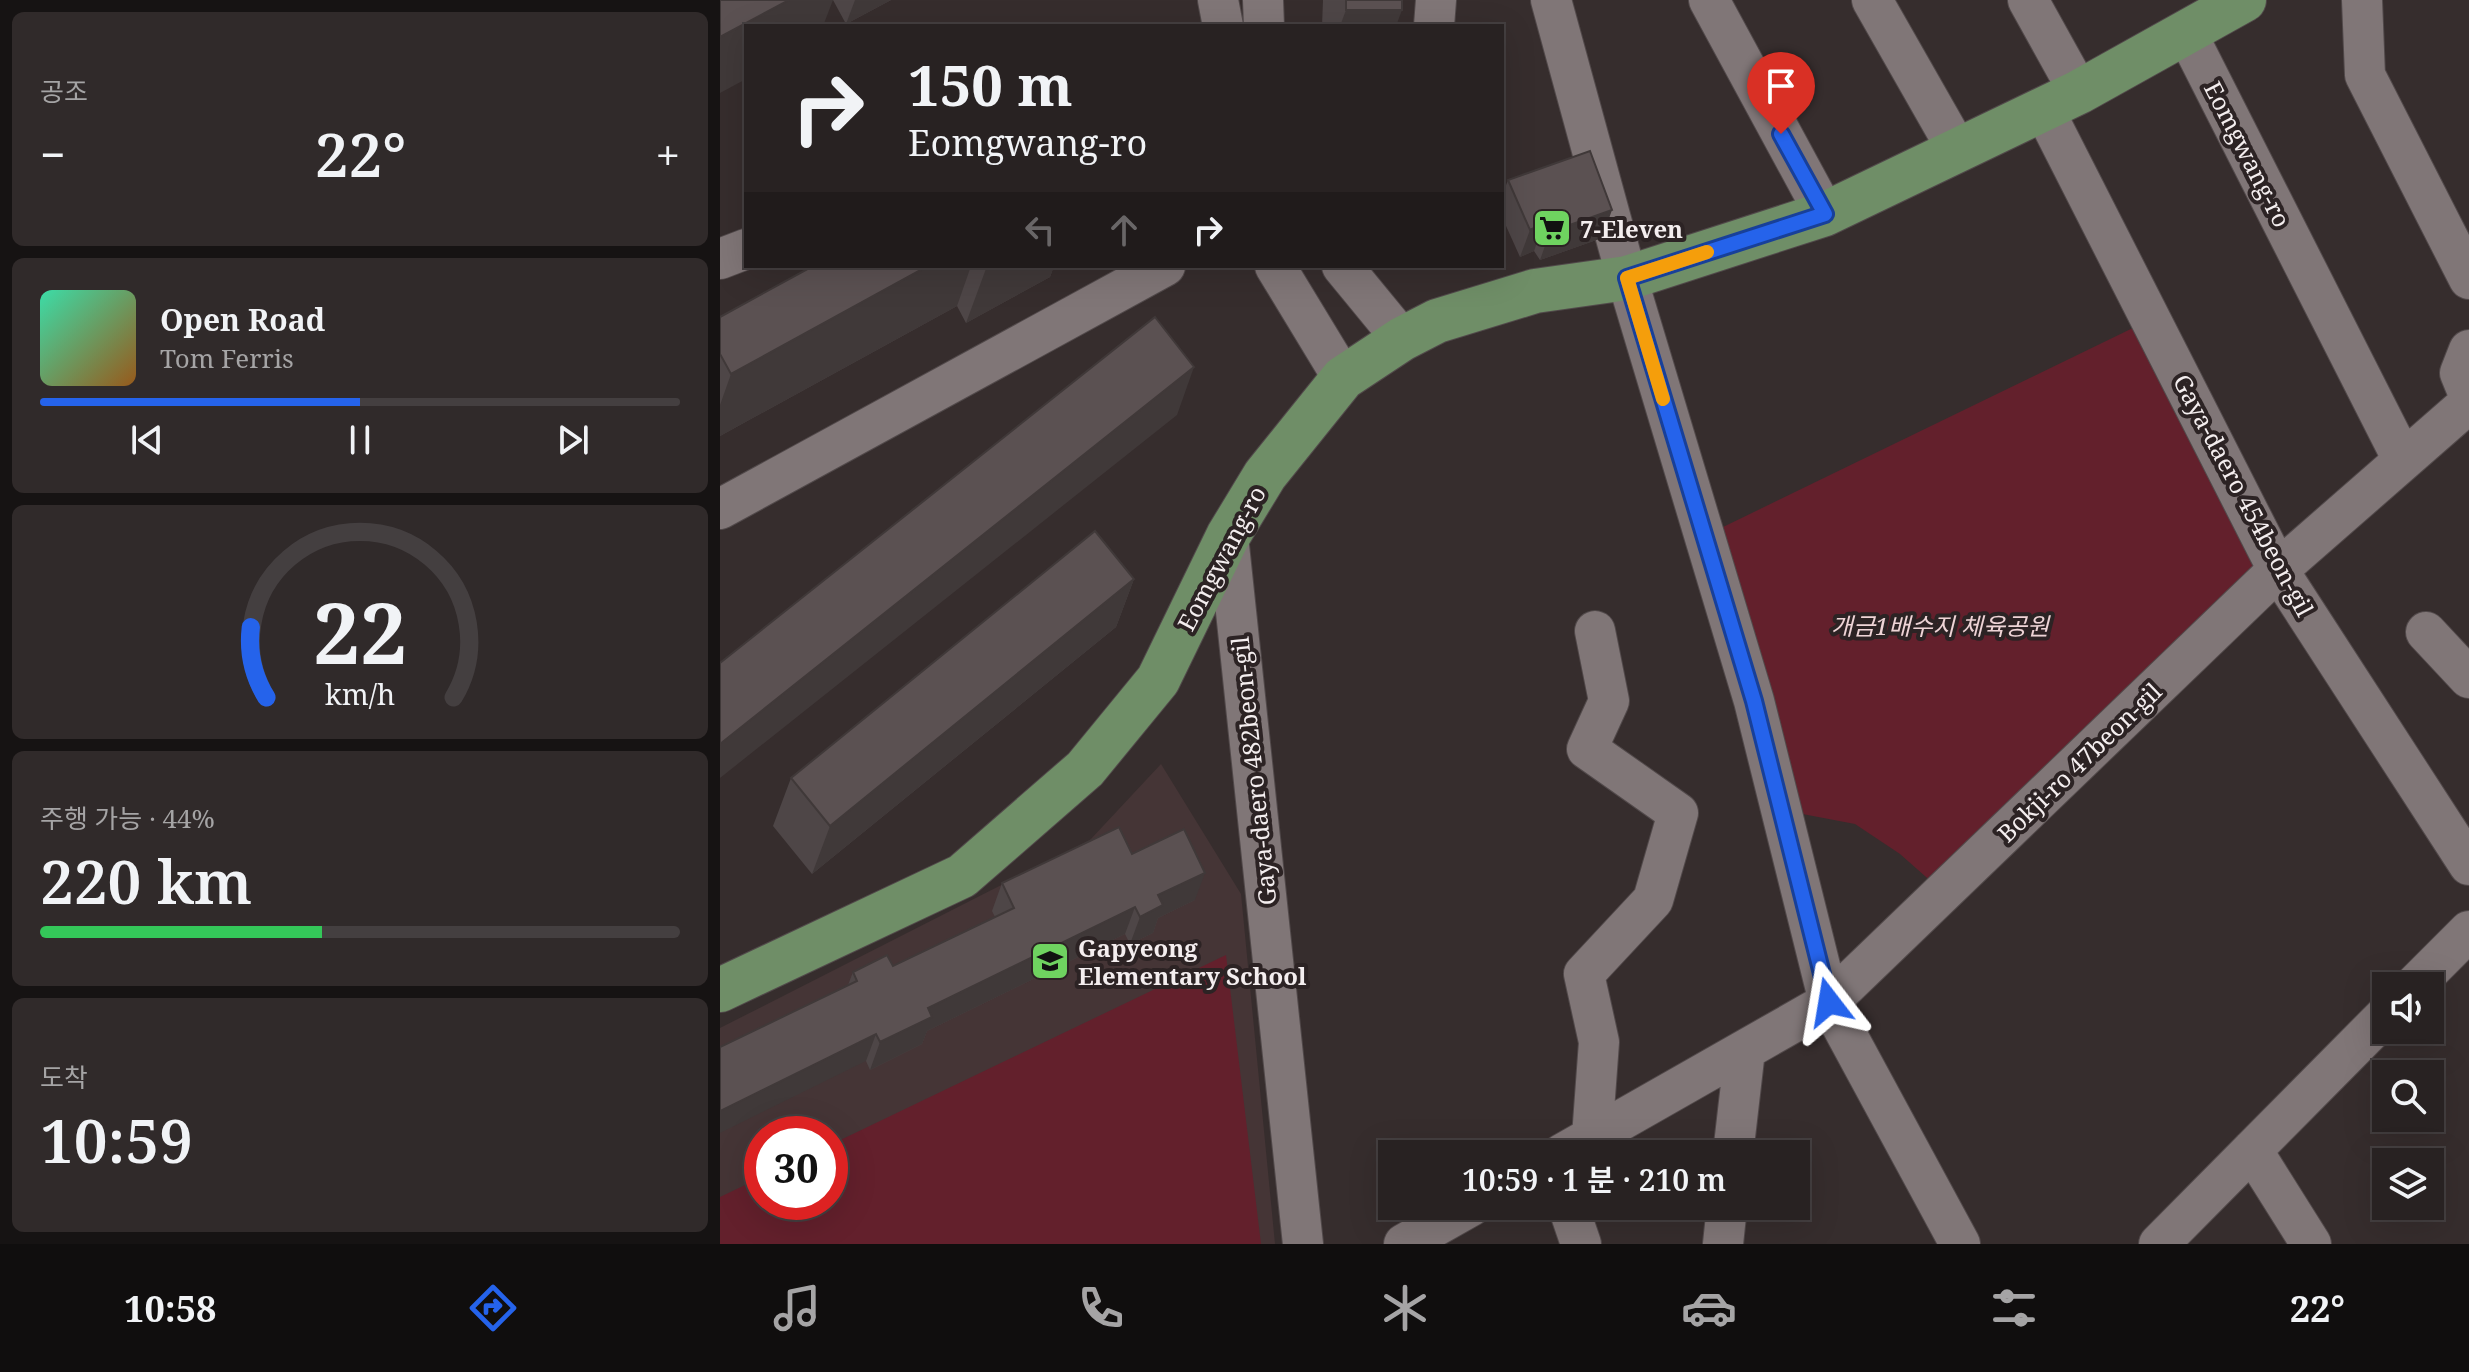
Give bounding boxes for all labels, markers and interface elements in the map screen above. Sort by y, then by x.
text: 150 m [908,46,1073,122]
pin [1747,52,1815,134]
icon: right [776,56,880,160]
icon: arrive [1759,64,1803,108]
text: 공조 [40,73,88,109]
street label: Eomgwang-ro [2197,75,2299,233]
text: 22° [315,113,406,195]
text: Eomgwang-ro [908,118,1147,167]
text: − [40,124,65,184]
text: + [655,124,680,184]
supermarket icon: 7-Eleven [1531,207,1573,249]
icon: left [1018,208,1062,252]
icon: ahead [1102,208,1146,252]
icon: right [1186,208,1230,252]
place label: 7-Eleven [1580,212,1683,245]
text: Open Road [160,299,325,340]
text: Tom Ferris [160,340,294,376]
street label: Gaya-daero 454beon-gil [2166,368,2322,622]
icon: previous [125,418,169,462]
icon: pause [338,418,382,462]
icon: next [551,418,595,462]
street label: Eomgwang-ro [1169,480,1273,636]
text: 22 [313,575,407,688]
park label: 개금1배수지 체육공원 [1831,609,2051,642]
street label: Gaya-daero 482beon-gil [1222,635,1284,907]
text: km/h [325,674,395,713]
street label: Bokji-ro 47beon-gil [1990,675,2169,849]
text: 주행 가능 · 44% [40,800,215,836]
text: 220 km [40,840,252,922]
place label: Gapyeong Elementary School [1078,931,1307,992]
school or university icon: Gapyeong Elementary School [1029,940,1071,982]
position arrow [1787,960,1871,1044]
map controls [2372,972,2444,1220]
button: sound [2372,972,2444,1044]
text: 도착 [40,1059,88,1095]
button: search [2372,1060,2444,1132]
text: 10:59 [40,1099,193,1181]
speed limit sign: 30 [744,1116,848,1220]
button: layers [2372,1148,2444,1220]
text: 10:59 · 1 분 · 210 m [1462,1159,1726,1200]
icon: directions [465,1280,521,1336]
icon: music [769,1280,825,1336]
icon: phone [1073,1280,1129,1336]
icon: climate [1377,1280,1433,1336]
icon: car [1681,1280,1737,1336]
icon: filters [1986,1280,2042,1336]
text: 10:58 [124,1284,216,1333]
text: 22° [2290,1284,2345,1333]

